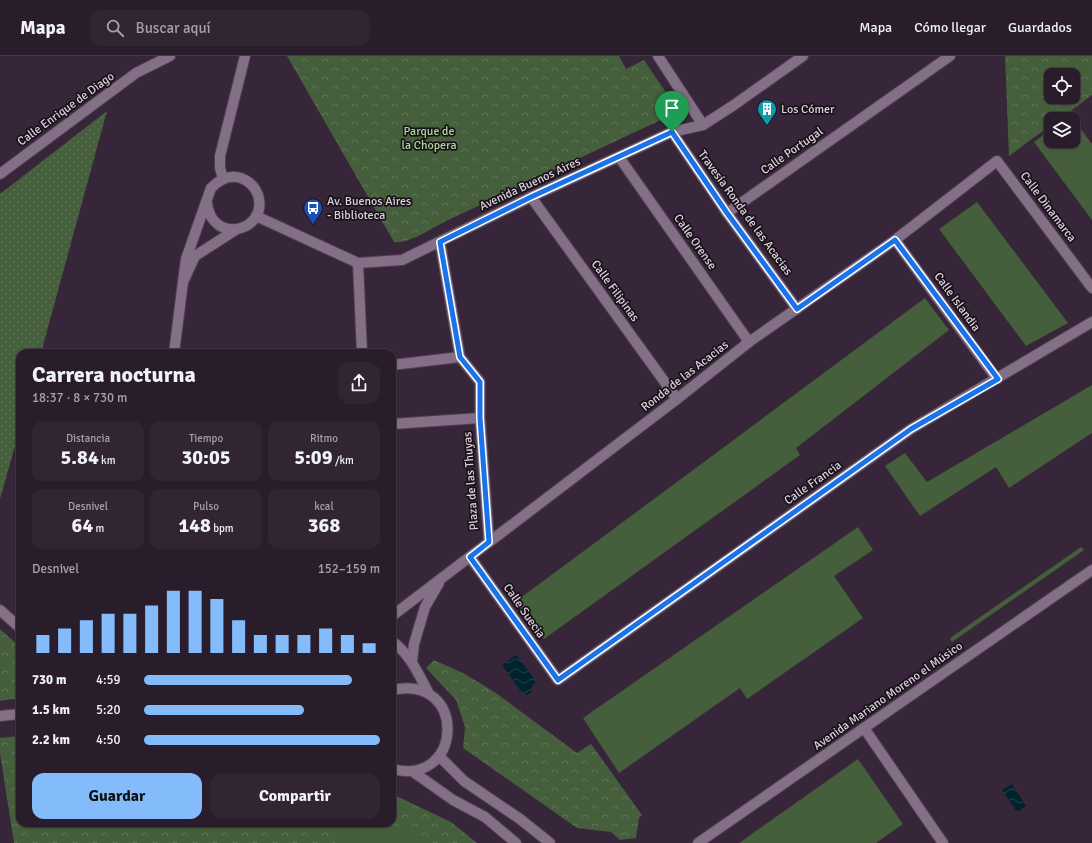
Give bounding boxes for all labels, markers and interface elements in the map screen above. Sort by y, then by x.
search box [90,10,370,46]
text: Mapa [20,16,66,40]
icon: search [104,17,126,39]
text: Buscar aquí [136,19,211,37]
text: Mapa [859,19,892,36]
text: Cómo llegar [914,19,986,36]
text: Guardados [1008,19,1072,36]
map controls [1044,68,1080,148]
button: locate [1044,68,1080,104]
street label: Calle Enrique de Diago [15,69,117,149]
pin [655,91,689,132]
icon: arrive [661,97,683,119]
building icon: Los Cómer [756,98,778,126]
place label: Los Cómer [781,102,835,117]
button: layers [1044,112,1080,148]
park label: Parque de la Chopera [401,124,457,153]
street label: Calle Portugal [758,124,827,178]
street label: Travesía Ronda de las Acacias [695,148,795,278]
street label: Avenida Buenos Aires [477,154,583,214]
street label: Calle Dinamarca [1017,169,1079,245]
place label: Av. Buenos Aires - Biblioteca [327,194,411,223]
bus stop icon: Av. Buenos Aires - Biblioteca [302,197,324,225]
street label: Calle Orense [670,211,720,273]
street label: Calle Filipinas [588,257,642,325]
street label: Calle Islandia [931,270,983,334]
street label: Ronda de las Acacias [638,337,732,415]
text: Carrera nocturna [32,361,196,388]
button: share [338,362,380,404]
text: 18:37 · 8 × 730 m [32,390,127,406]
street label: Plaza de las Thuyas [460,431,482,531]
text: Distancia [66,432,110,445]
text: Tiempo [189,432,223,445]
text: Ritmo [310,432,338,445]
text: 5.84 [61,445,99,470]
text: 30:05 [181,445,231,470]
text: 5:09 [294,445,332,470]
text: km [99,454,115,467]
text: /km [332,454,354,467]
street label: Calle Francia [781,458,845,508]
text: Desnivel [68,500,108,513]
text: Pulso [193,500,219,513]
text: kcal [314,500,334,513]
text: 64 [72,513,93,538]
text: 148 [178,513,211,538]
text: 368 [308,513,340,538]
text: m [93,522,104,535]
text: bpm [211,522,234,535]
text: Desnivel [32,561,79,577]
text: 152–159 m [318,561,380,577]
street label: Calle Suecia [500,581,548,641]
street label: Avenida Mariano Moreno el Músico [810,639,966,753]
text: 730 m [32,672,66,688]
text: 4:59 [96,672,121,688]
text: 1.5 km [32,702,70,718]
text: 5:20 [96,702,121,718]
text: 2.2 km [32,732,70,748]
text: 4:50 [96,732,121,748]
button: Guardar [32,773,202,819]
button: Compartir [210,773,380,819]

